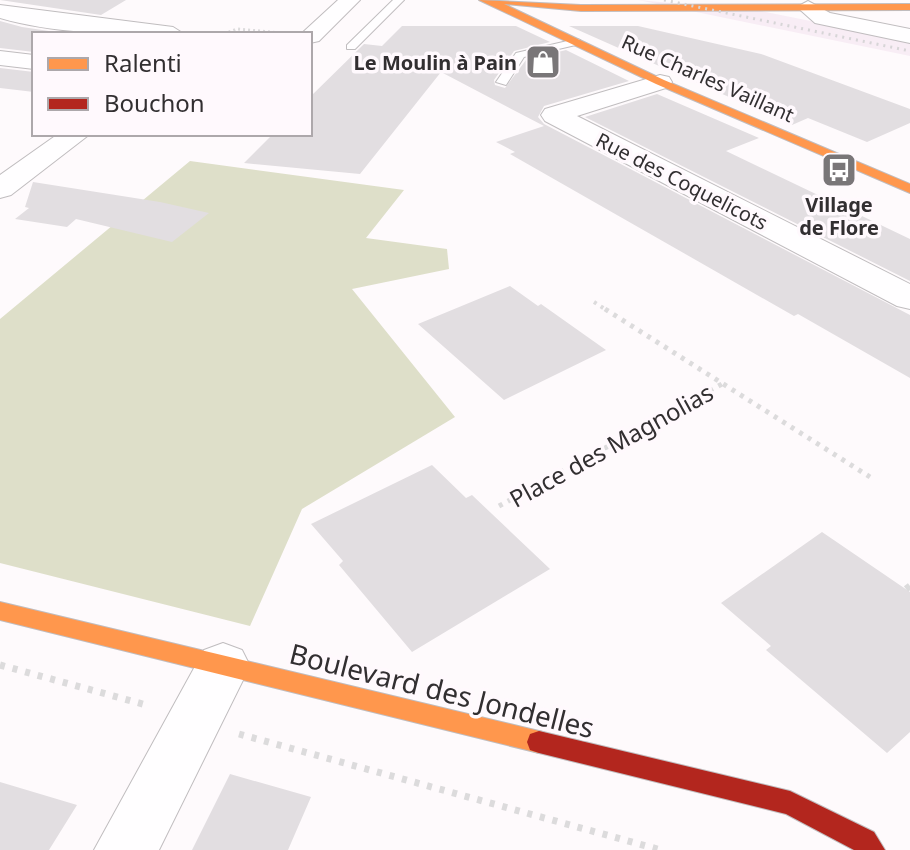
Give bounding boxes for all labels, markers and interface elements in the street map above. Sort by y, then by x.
street label: Rue Charles Vaillant [618,28,798,128]
legend [32,32,312,136]
shop icon: Le Moulin à Pain [524,43,562,81]
text: Ralenti [104,46,182,79]
place label: Le Moulin à Pain [354,49,517,76]
text: Bouchon [104,86,205,119]
street label: Rue des Coquelicots [592,126,772,236]
bus stop icon: Village de Flore [820,151,858,189]
place label: Village de Flore [799,191,879,241]
street label: Place des Magnolias [503,375,719,515]
street label: Boulevard des Jondelles [286,634,598,746]

